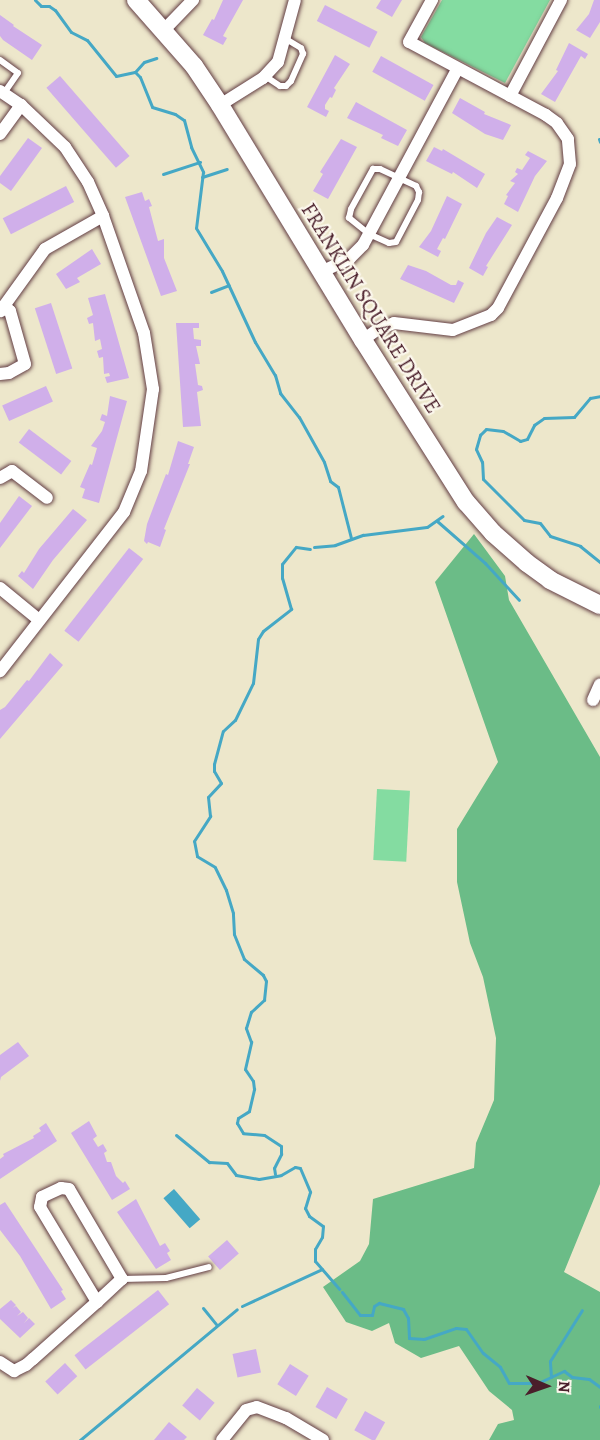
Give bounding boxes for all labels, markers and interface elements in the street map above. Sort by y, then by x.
street label: FRANKLIN SQUARE DRIVE [296,198,446,418]
north arrow [516,1356,576,1416]
text: N [553,1380,575,1393]

